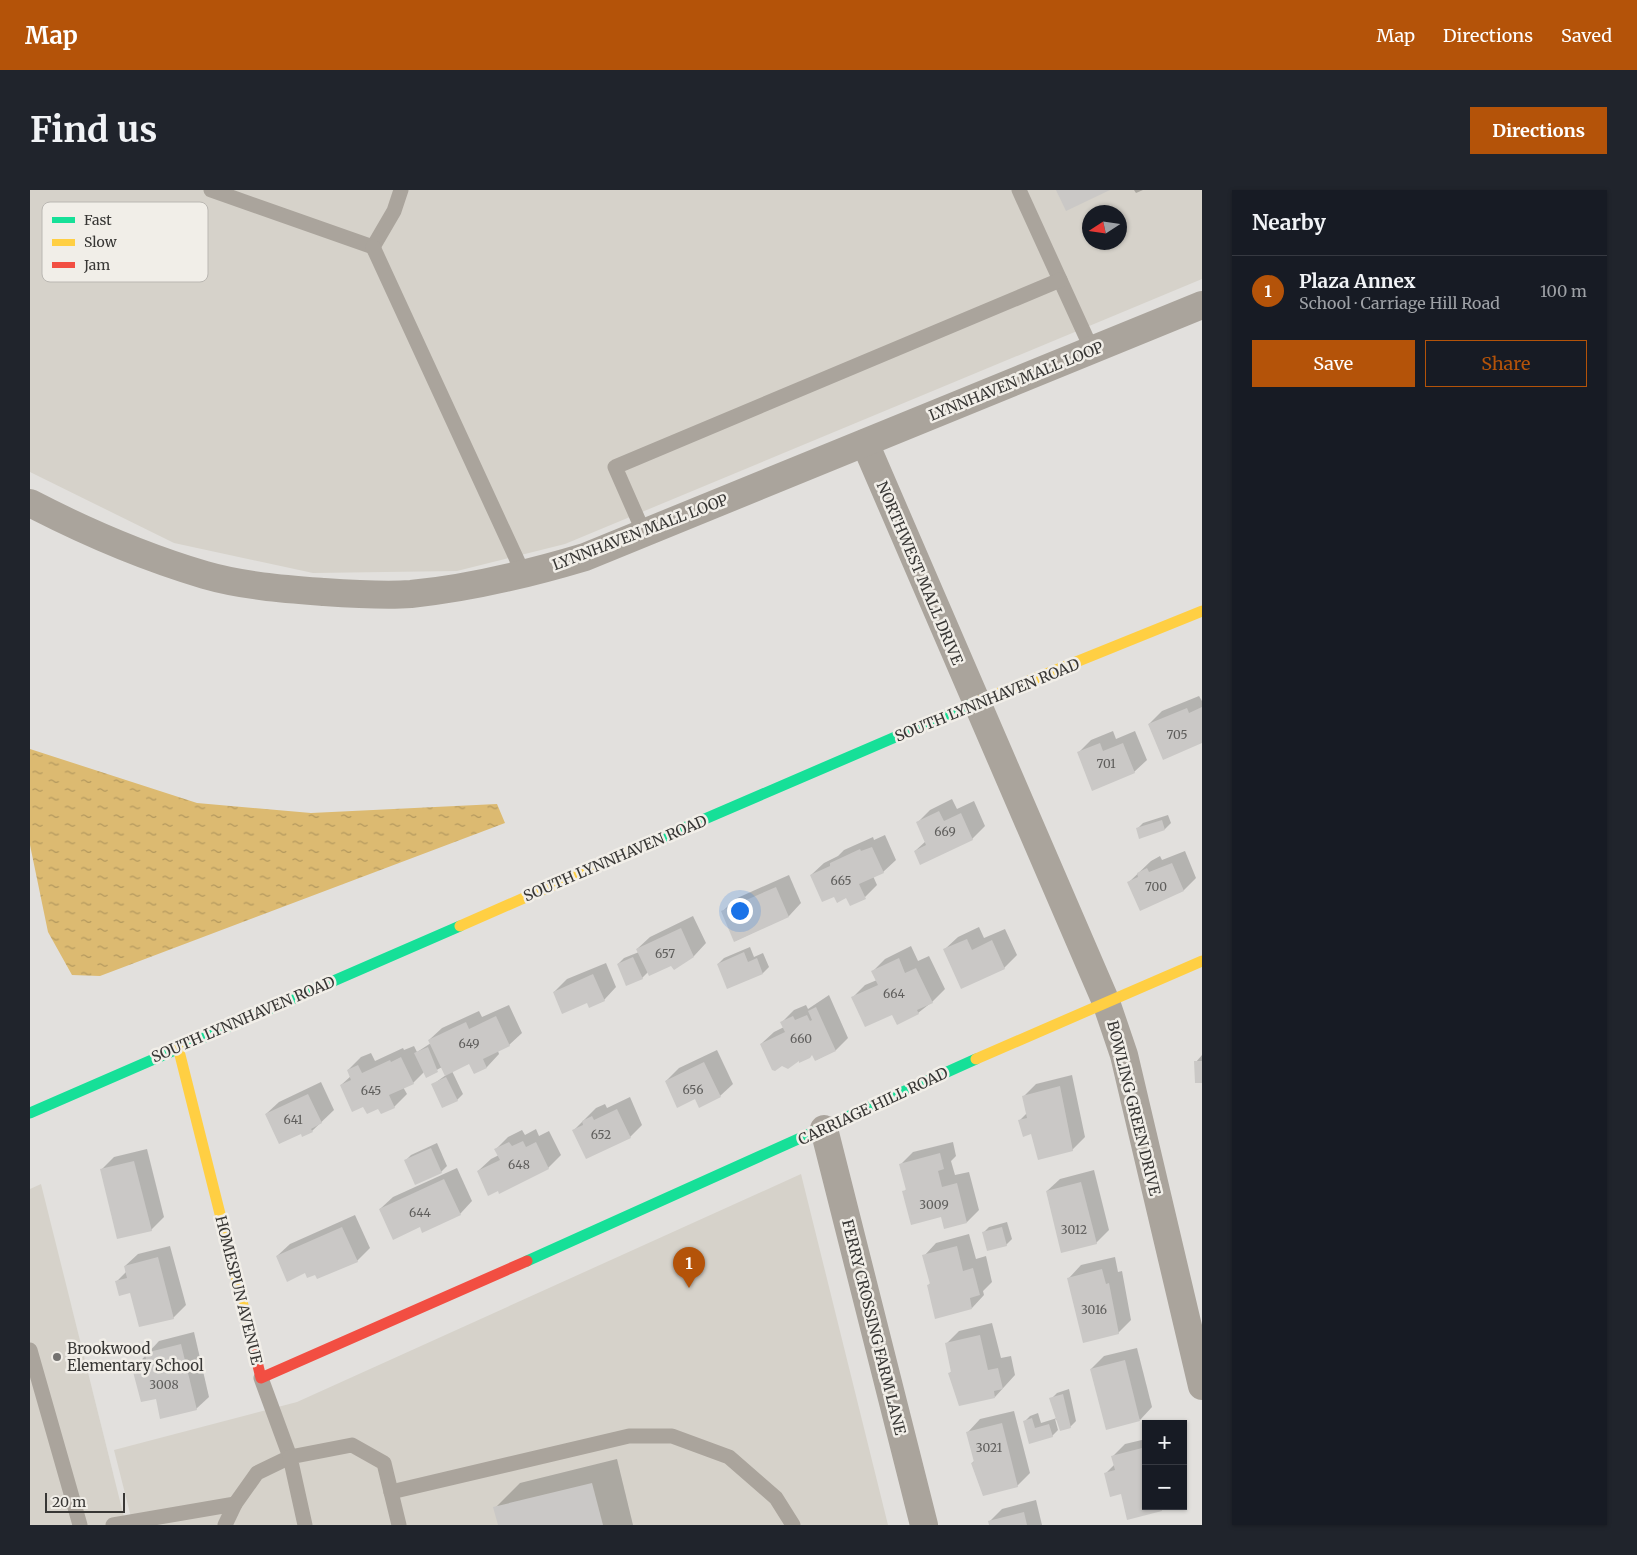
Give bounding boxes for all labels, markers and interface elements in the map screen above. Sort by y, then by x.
text: Map [25,20,78,51]
text: Map [1377,24,1415,47]
text: Directions [1443,24,1533,47]
text: Saved [1561,24,1612,47]
button: Directions [1470,107,1607,154]
text: Find us [30,108,157,152]
legend [42,202,208,282]
north arrow [1082,205,1127,250]
text: Nearby [1252,209,1326,236]
text: Fast [84,211,112,229]
text: Slow [84,233,117,251]
text: Jam [83,256,110,274]
text: Plaza Annex [1299,269,1415,293]
text: 1 [1264,281,1272,301]
text: 100 m [1540,281,1587,301]
text: School · Carriage Hill Road [1299,293,1500,313]
street label: LYNNHAVEN MALL LOOP [926,337,1106,425]
button: Save [1252,340,1415,387]
button: Share [1425,340,1587,387]
street label: NORTHWEST MALL DRIVE [873,478,968,668]
street label: LYNNHAVEN MALL LOOP [550,490,731,574]
street label: SOUTH LYNNHAVEN ROAD [892,654,1082,746]
house number: 705 [1167,727,1188,742]
house number: 701 [1096,756,1116,771]
street label: SOUTH LYNNHAVEN ROAD [520,811,710,905]
house number: 669 [934,824,956,839]
house number: 665 [830,873,852,888]
house number: 700 [1145,879,1167,894]
your location [727,898,753,924]
house number: 657 [655,946,675,961]
street label: SOUTH LYNNHAVEN ROAD [148,972,338,1066]
house number: 664 [883,986,906,1001]
street label: BOWLING GREEN DRIVE [1103,1019,1165,1198]
house number: 660 [790,1031,812,1046]
house number: 649 [458,1036,480,1051]
street label: CARRIAGE HILL ROAD [795,1063,951,1149]
house number: 656 [683,1082,703,1097]
house number: 645 [361,1083,381,1098]
house number: 641 [283,1112,303,1127]
house number: 652 [591,1127,611,1142]
house number: 648 [508,1157,530,1172]
house number: 3009 [919,1197,949,1212]
house number: 644 [409,1205,432,1220]
street label: HOMESPUN AVENUE [211,1214,267,1367]
street label: FERRY CROSSING FARM LANE [838,1217,910,1437]
house number: 3012 [1061,1222,1087,1237]
pin: 1 [673,1247,705,1288]
house number: 3016 [1081,1302,1107,1317]
place label: Brookwood Elementary School [67,1339,204,1375]
marker: Brookwood Elementary School [51,1351,63,1363]
house number: 3008 [149,1377,179,1392]
map controls [1142,1420,1187,1510]
button: + [1142,1420,1187,1465]
house number: 3021 [976,1440,1003,1455]
button: − [1142,1465,1187,1510]
scale bar [45,1490,125,1513]
text: 20 m [52,1493,86,1511]

